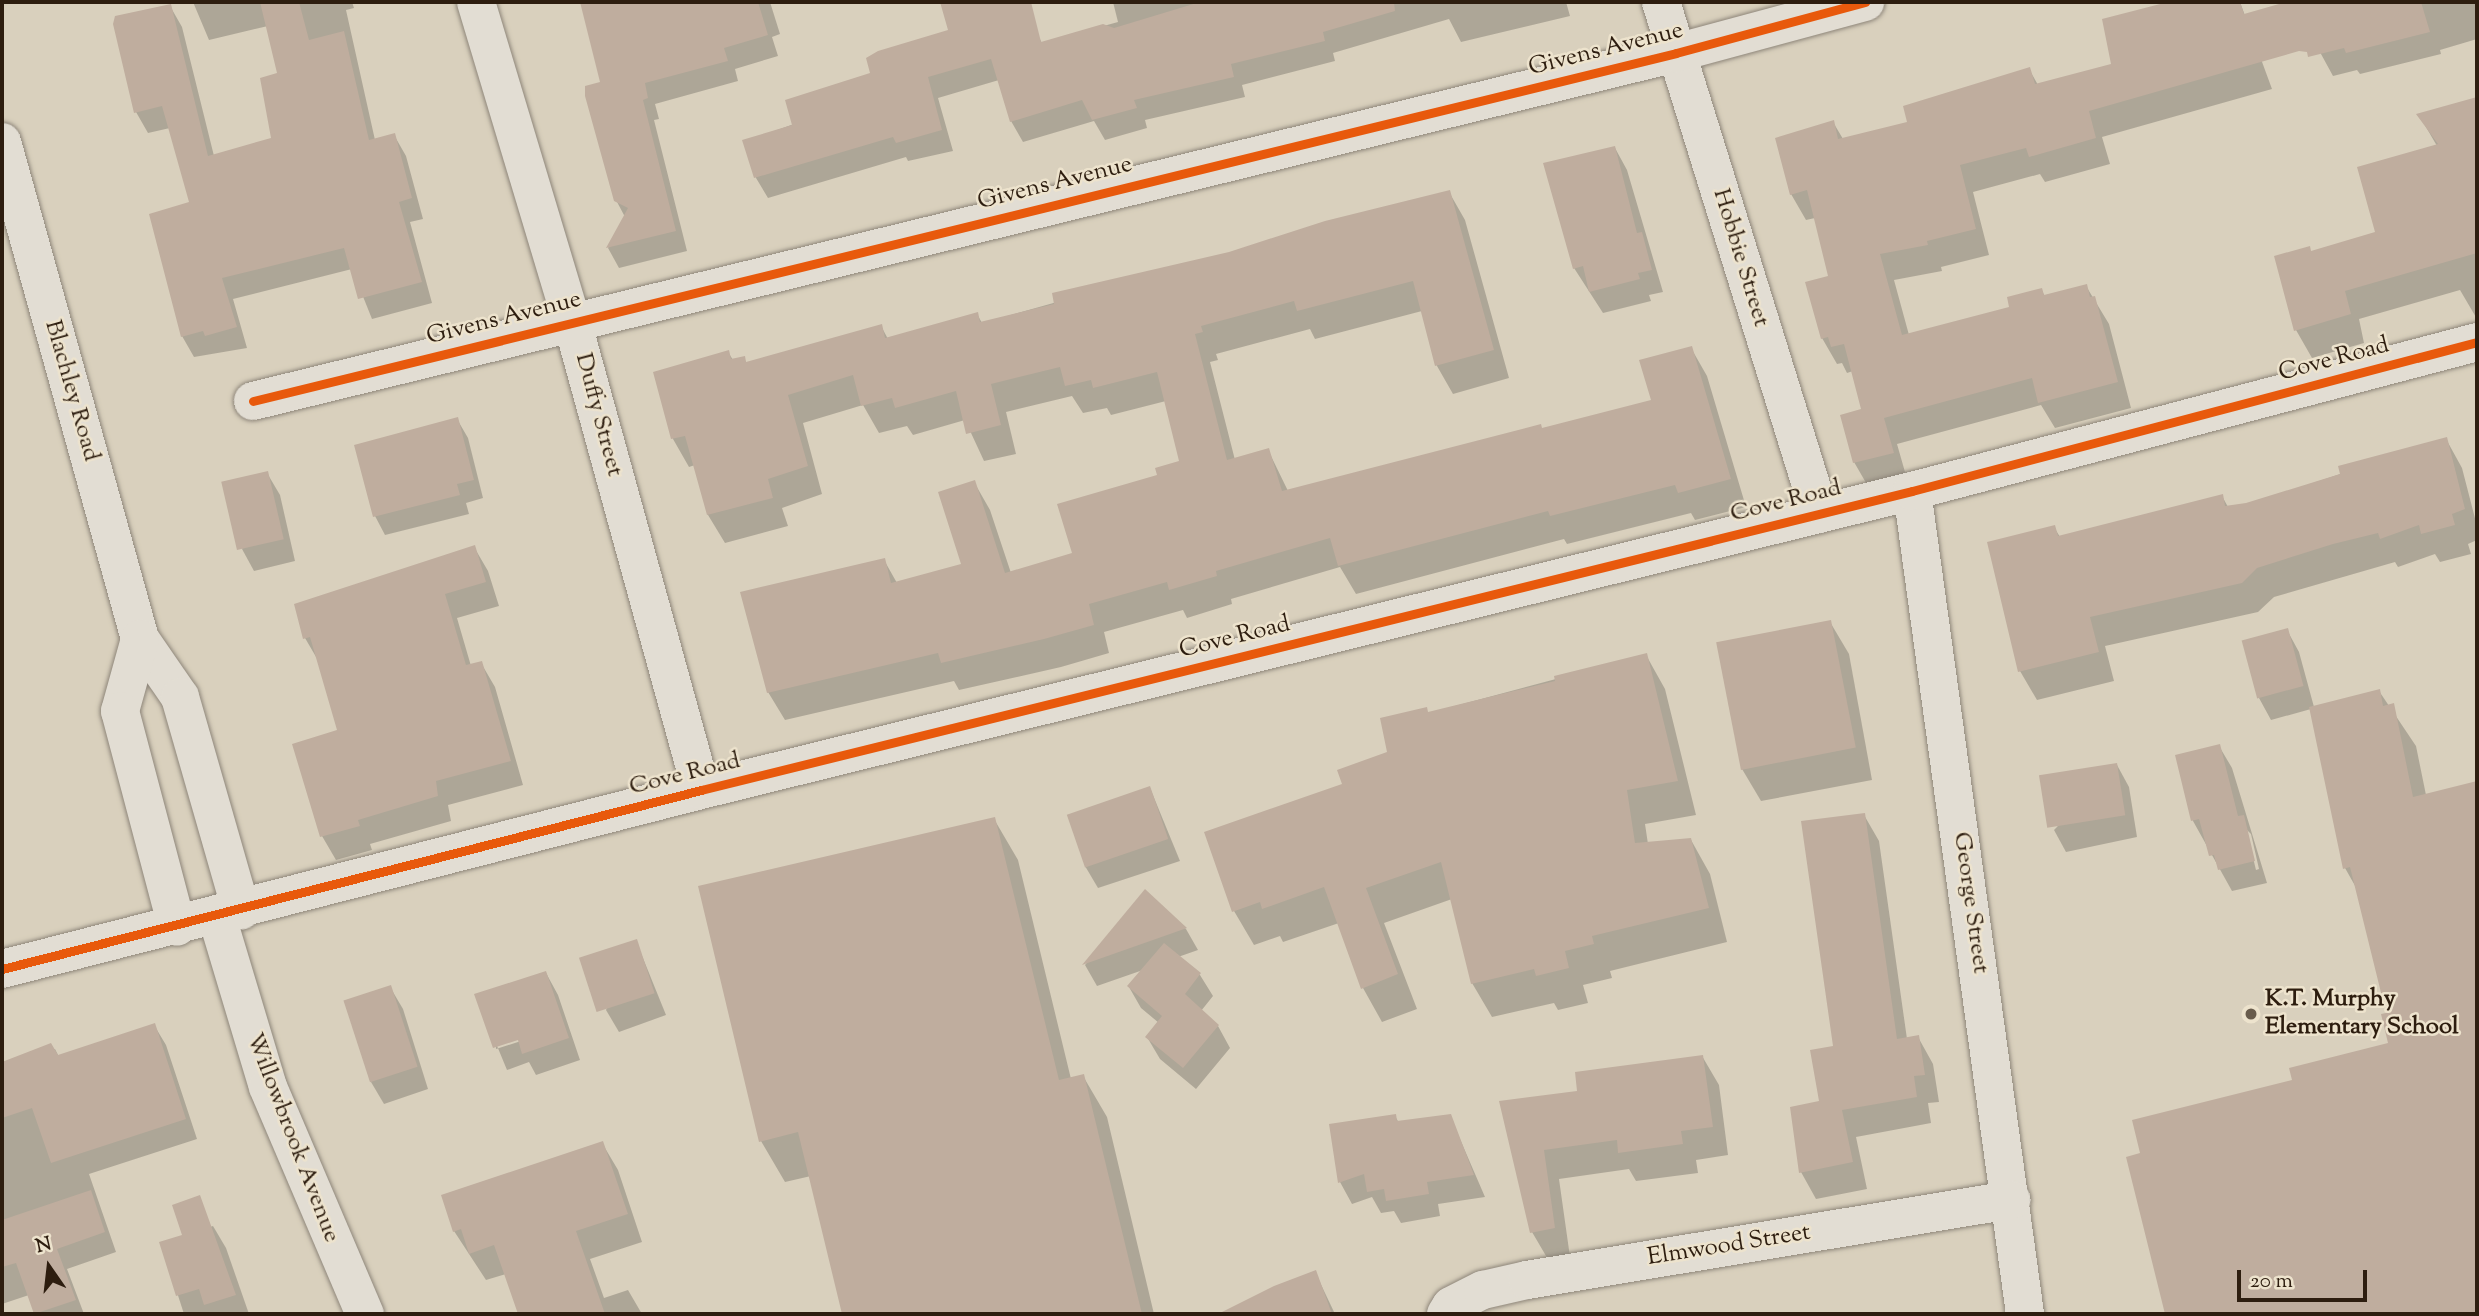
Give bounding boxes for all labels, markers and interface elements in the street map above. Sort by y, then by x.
street label: Givens Avenue [1526,17,1686,83]
street label: Givens Avenue [975,151,1135,217]
street label: Hobbie Street [1705,185,1775,331]
street label: Givens Avenue [424,286,584,352]
street label: Blachley Road [37,317,105,465]
street label: Cove Road [2276,331,2392,389]
street label: Duffy Street [568,350,628,480]
street label: Cove Road [1728,474,1844,530]
street label: Cove Road [1177,610,1293,666]
street label: Cove Road [627,747,743,803]
street label: George Street [1946,830,1994,976]
place label: K.T. Murphy Elementary School [2265,986,2459,1042]
marker: K.T. Murphy Elementary School [2243,1006,2259,1022]
street label: Willowbrook Avenue [239,1029,345,1247]
street label: Elmwood Street [1646,1219,1812,1273]
text: N [33,1231,54,1261]
north arrow [14,1232,84,1302]
scale bar [2241,1256,2370,1300]
text: 20 m [2250,1267,2293,1297]

